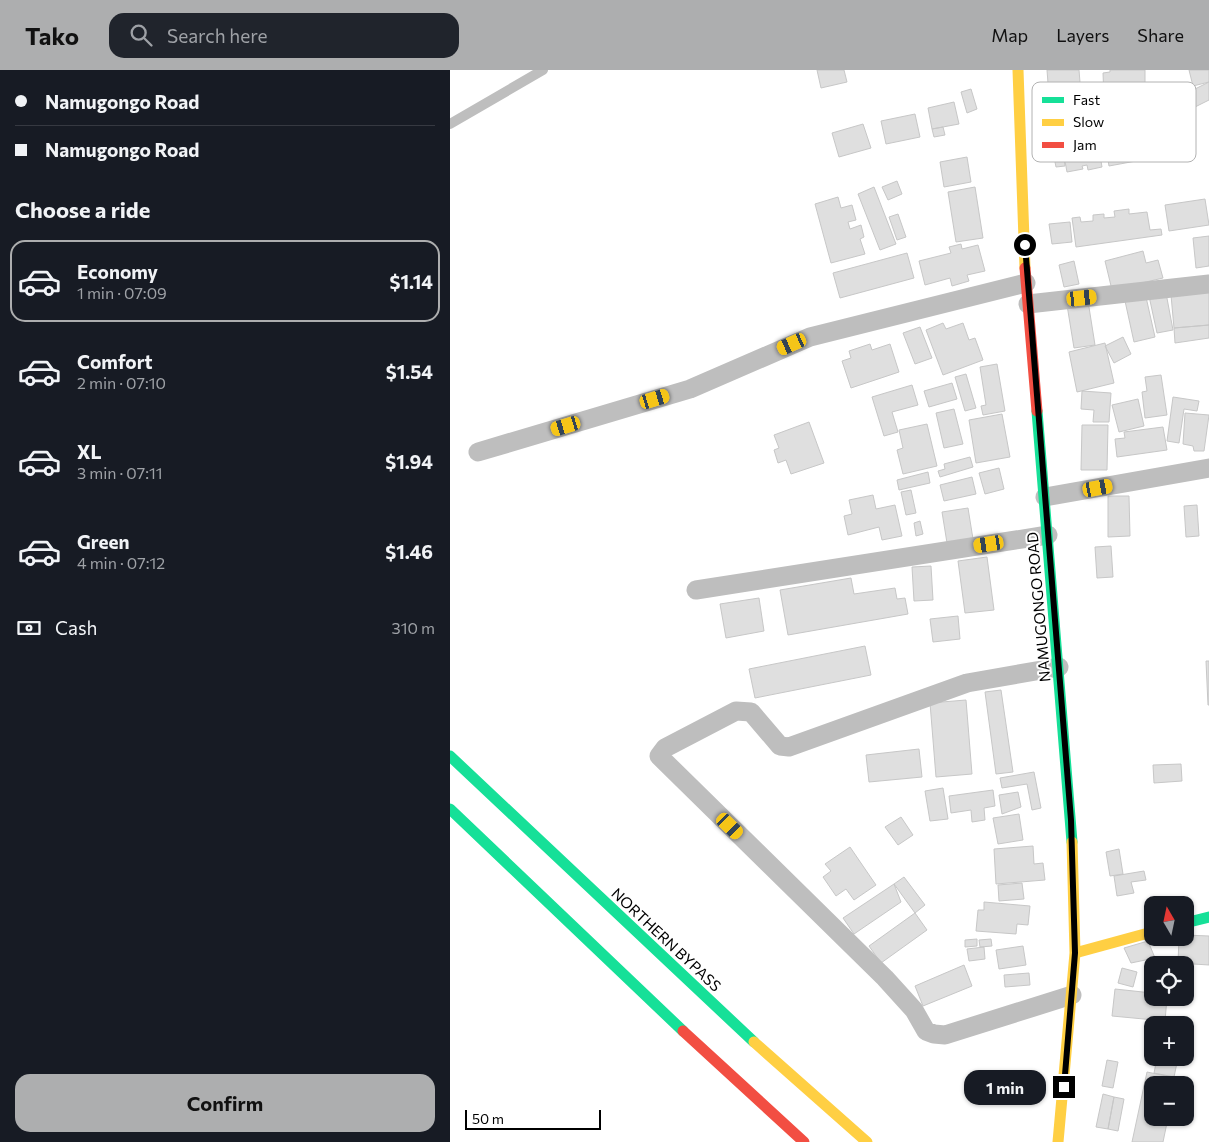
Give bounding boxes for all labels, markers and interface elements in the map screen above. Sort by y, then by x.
search box [109,13,459,58]
text: Tako [25,21,79,50]
icon: search [127,21,155,49]
text: Search here [167,24,267,47]
text: Map [991,24,1028,46]
text: Layers [1056,24,1109,46]
text: Share [1137,24,1184,46]
legend [1032,82,1196,162]
text: Namugongo Road [45,90,199,113]
text: Fast [1073,91,1100,108]
text: Slow [1073,113,1104,130]
text: Jam [1073,136,1097,153]
text: Namugongo Road [45,138,199,161]
text: Choose a ride [15,196,150,223]
route start [1014,234,1036,256]
icon: car [17,259,62,304]
text: Economy [77,260,158,283]
text: $1.14 [390,270,433,293]
text: 1 min · 07:09 [77,283,167,302]
car [1066,289,1097,307]
car [775,331,808,357]
icon: car [17,349,62,394]
text: Comfort [77,350,153,373]
text: $1.54 [386,360,433,383]
text: 2 min · 07:10 [77,373,166,392]
car [638,387,671,411]
car [549,414,582,438]
icon: car [17,439,62,484]
text: XL [77,440,102,463]
text: $1.94 [385,450,433,473]
text: 3 min · 07:11 [77,463,163,482]
car [1081,478,1114,498]
icon: car [17,529,62,574]
text: Green [77,530,129,553]
street label: NAMUGONGO ROAD [1022,531,1054,683]
car [973,534,1004,554]
text: $1.46 [385,540,433,563]
text: 4 min · 07:12 [77,553,165,572]
icon: cash [15,614,43,642]
text: Cash [55,616,97,639]
text: 310 m [392,618,435,637]
car [714,810,746,842]
street label: NORTHERN BYPASS [608,884,725,995]
north arrow [1144,896,1194,946]
map controls [1144,896,1194,1126]
button: locate [1144,956,1194,1006]
button: + [1144,1016,1194,1066]
callout: 1 min [964,1070,1046,1104]
button: Confirm [15,1074,435,1132]
route end [1053,1076,1075,1098]
button: − [1144,1076,1194,1126]
text: 1 min [986,1078,1024,1097]
scale bar [465,1107,601,1130]
text: 50 m [472,1110,504,1127]

